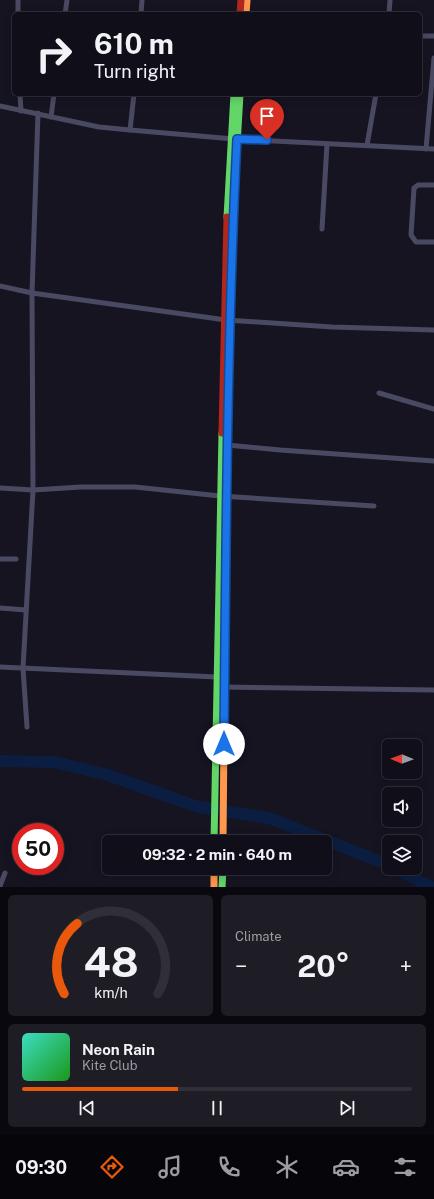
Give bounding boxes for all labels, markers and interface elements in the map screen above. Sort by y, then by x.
text: 610 m [94,27,174,60]
icon: right [28,28,80,80]
text: Turn right [94,61,176,82]
pin [250,99,284,140]
icon: arrive [256,105,278,127]
position arrow [203,723,245,765]
north arrow [382,739,422,779]
map controls [382,739,422,875]
button: sound [382,787,422,827]
speed limit sign: 50 [12,823,64,875]
button: layers [382,835,422,875]
text: 09:32 · 2 min · 640 m [142,846,292,863]
text: Climate [235,929,282,944]
text: 48 [83,936,138,985]
text: 20° [297,948,350,984]
text: − [235,953,247,979]
text: + [400,953,412,979]
text: km/h [94,983,127,1000]
text: Neon Rain [82,1041,155,1058]
text: Kite Club [82,1058,137,1073]
icon: previous [76,1097,98,1119]
icon: pause [206,1097,228,1119]
icon: next [336,1097,358,1119]
icon: directions [98,1153,126,1181]
icon: music [156,1153,184,1181]
icon: phone [215,1153,243,1181]
icon: climate [273,1153,301,1181]
icon: car [332,1153,360,1181]
icon: filters [391,1153,419,1181]
text: 09:30 [15,1157,67,1178]

